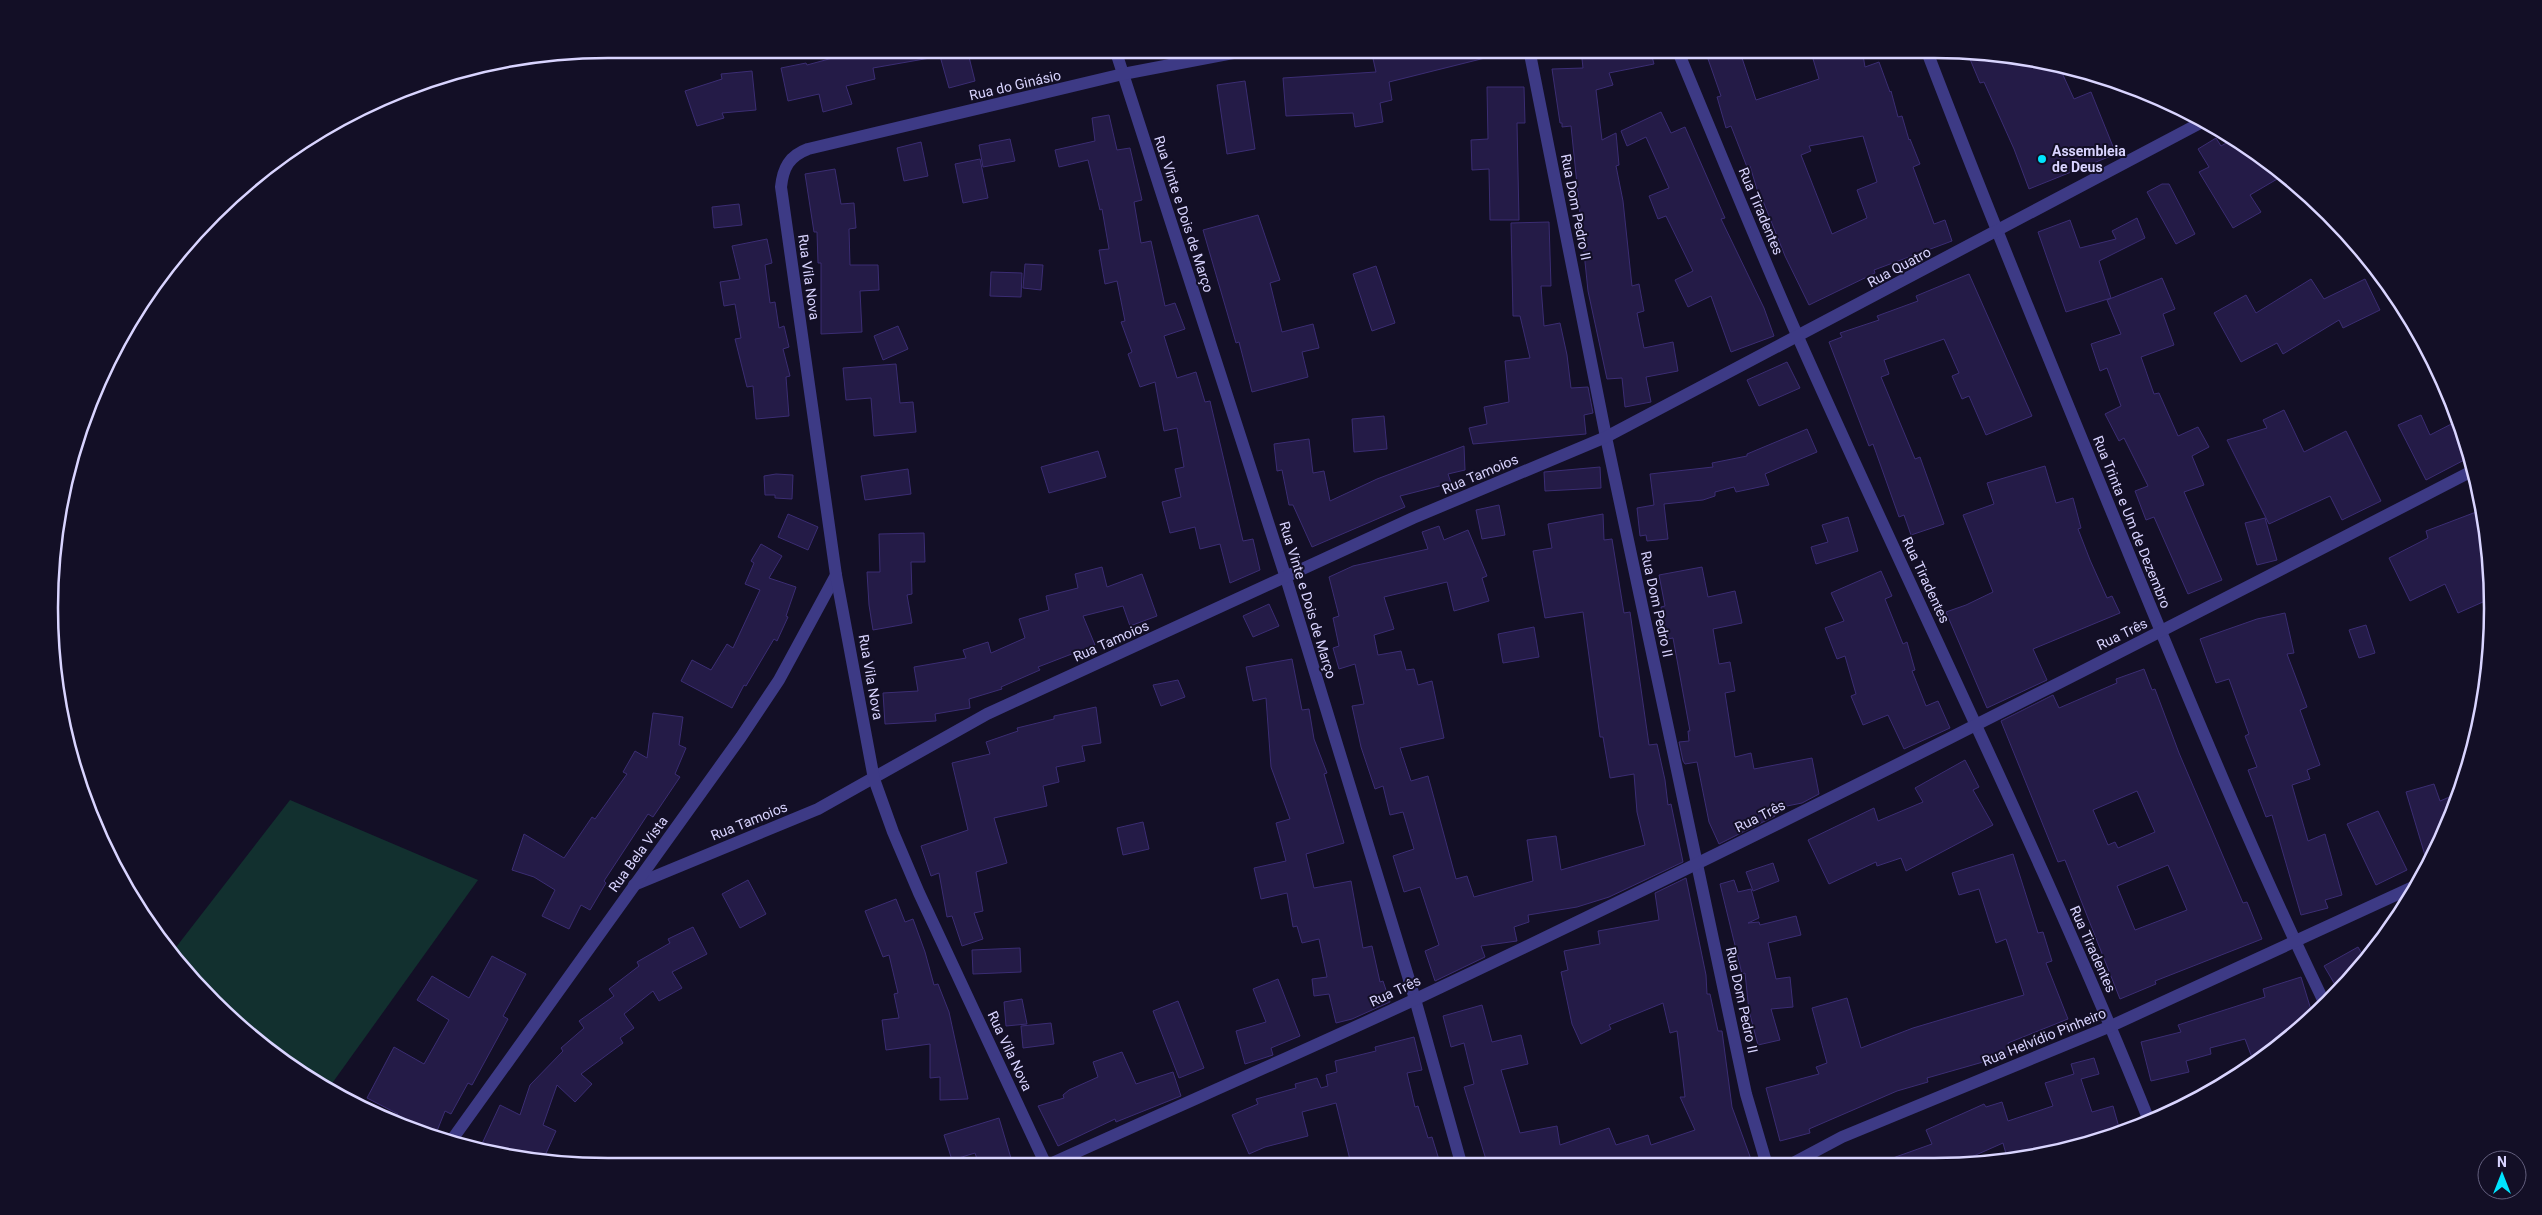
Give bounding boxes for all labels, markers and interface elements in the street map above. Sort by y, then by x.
street label: Rua do Ginásio [968,67,1062,103]
street label: Rua Vinte e Dois de Março [1151,134,1217,294]
place label: Assembleia de Deus [2052,143,2126,175]
street label: Rua Dom Pedro II [1558,152,1594,262]
marker: Assembleia de Deus [2036,153,2048,165]
street label: Rua Tiradentes [1735,165,1787,257]
street label: Rua Vila Nova [795,233,823,321]
street label: Rua Quatro [1865,244,1933,290]
street label: Rua Trinta e Um de Dezembro [2090,433,2174,611]
street label: Rua Tamoios [1439,451,1521,497]
street label: Rua Vinte e Dois de Março [1276,519,1340,681]
street label: Rua Tiradentes [1899,534,1953,626]
street label: Rua Dom Pedro II [1638,549,1676,659]
street label: Rua Três [2094,615,2150,653]
street label: Rua Tamoios [1071,617,1151,665]
street label: Rua Vila Nova [856,633,886,721]
street label: Rua Três [1732,797,1788,835]
street label: Rua Tamoios [708,798,790,844]
street label: Rua Bela Vista [605,813,671,895]
street label: Rua Tiradentes [2067,903,2119,995]
street label: Rua Dom Pedro II [1723,945,1761,1055]
street label: Rua Três [1367,972,1423,1010]
street label: Rua Helvídio Pinheiro [1980,1005,2108,1069]
street label: Rua Vila Nova [984,1008,1036,1094]
north arrow [2477,1150,2527,1200]
text: N [2497,1154,2507,1170]

